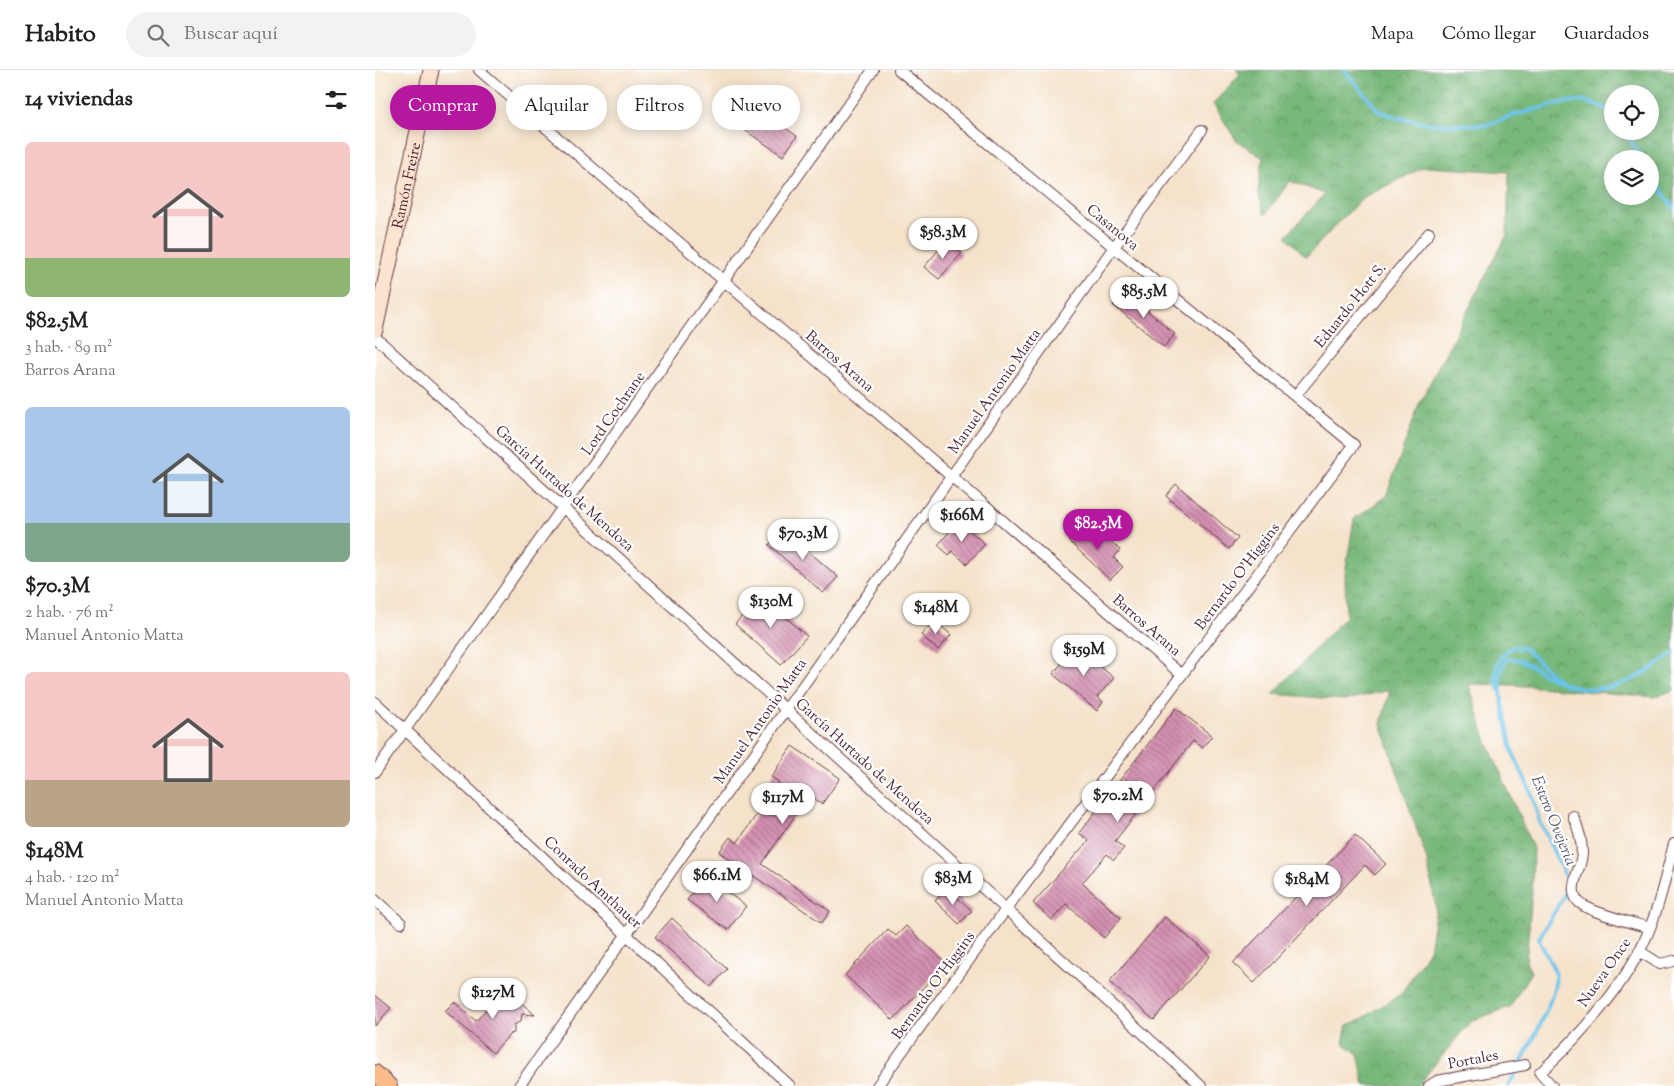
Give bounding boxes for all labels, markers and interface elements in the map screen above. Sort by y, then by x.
search box [126,12,476,57]
text: Habito [25,18,96,52]
icon: search [144,21,172,49]
text: Buscar aquí [184,21,278,48]
text: Mapa [1371,22,1414,48]
text: Cómo llegar [1442,22,1536,48]
text: Guardados [1564,22,1649,48]
text: 14 viviendas [25,85,133,115]
chip: Comprar [390,85,496,130]
chip: Alquilar [506,85,607,130]
chip: Filtros [617,85,702,130]
chip: Nuevo [712,85,800,130]
map controls [1604,85,1659,205]
button: locate [1604,85,1659,140]
icon: filters [322,86,350,114]
street label: Ramón Freire [388,140,427,231]
button: layers [1604,150,1659,205]
icon: home [143,175,233,265]
street label: Casanova [1081,200,1143,256]
pin: $58.3M [902,218,984,260]
text: $58.3M [919,222,967,245]
street label: Eduardo Hott S. [1310,259,1392,353]
pin: $85.5M [1103,276,1185,319]
text: $85.5M [1121,281,1167,304]
text: $82.5M [25,307,88,337]
street label: Manuel Antonio Matta [944,325,1047,459]
street label: Barros Arana [800,326,878,398]
text: 3 hab. · 89 m² [25,337,113,360]
text: Barros Arana [25,360,116,383]
street label: Lord Cochrane [578,368,651,460]
street label: García Hurtado de Mendoza [490,421,638,557]
icon: home [143,440,233,530]
pin: $166M [927,500,997,543]
text: $166M [940,505,984,528]
pin: $82.5M [1057,508,1139,551]
text: $82.5M [1074,513,1122,536]
pin: $70.3M [762,518,844,561]
street label: Bernardo O'Higgins [1191,519,1286,635]
text: $70.3M [778,523,828,546]
text: $70.3M [25,572,90,602]
pin: $130M [736,586,806,629]
street label: Barros Arana [1107,590,1185,662]
text: $130M [749,591,793,614]
pin: $148M [901,592,971,635]
text: $148M [914,597,958,620]
text: 2 hab. · 76 m² [25,602,114,625]
text: Manuel Antonio Matta [25,625,184,648]
pin: $159M [1049,634,1119,677]
text: $159M [1063,639,1105,662]
street label: Manuel Antonio Matta [710,655,813,789]
street label: García Hurtado de Mendoza [790,694,938,830]
icon: home [143,705,233,795]
water label: Estero Ovejeria [1524,772,1581,870]
pin: $70.2M [1077,780,1159,823]
pin: $117M [748,782,818,825]
text: $70.2M [1093,785,1143,808]
text: $117M [762,787,804,810]
street label: Conrado Amthauer [538,832,646,934]
text: $148M [25,837,84,867]
pin: $66.1M [676,860,758,903]
pin: $83M [923,864,983,906]
pin: $184M [1272,864,1342,907]
text: $66.1M [693,865,741,888]
text: 4 hab. · 120 m² [25,867,120,890]
text: $83M [934,868,972,891]
text: $184M [1285,869,1329,892]
text: Manuel Antonio Matta [25,890,184,913]
street label: Bernardo O'Higgins [888,927,981,1044]
street label: Nueva Once [1574,934,1637,1012]
pin: $127M [458,978,528,1020]
text: $127M [471,982,515,1005]
street label: Portales [1446,1045,1500,1076]

